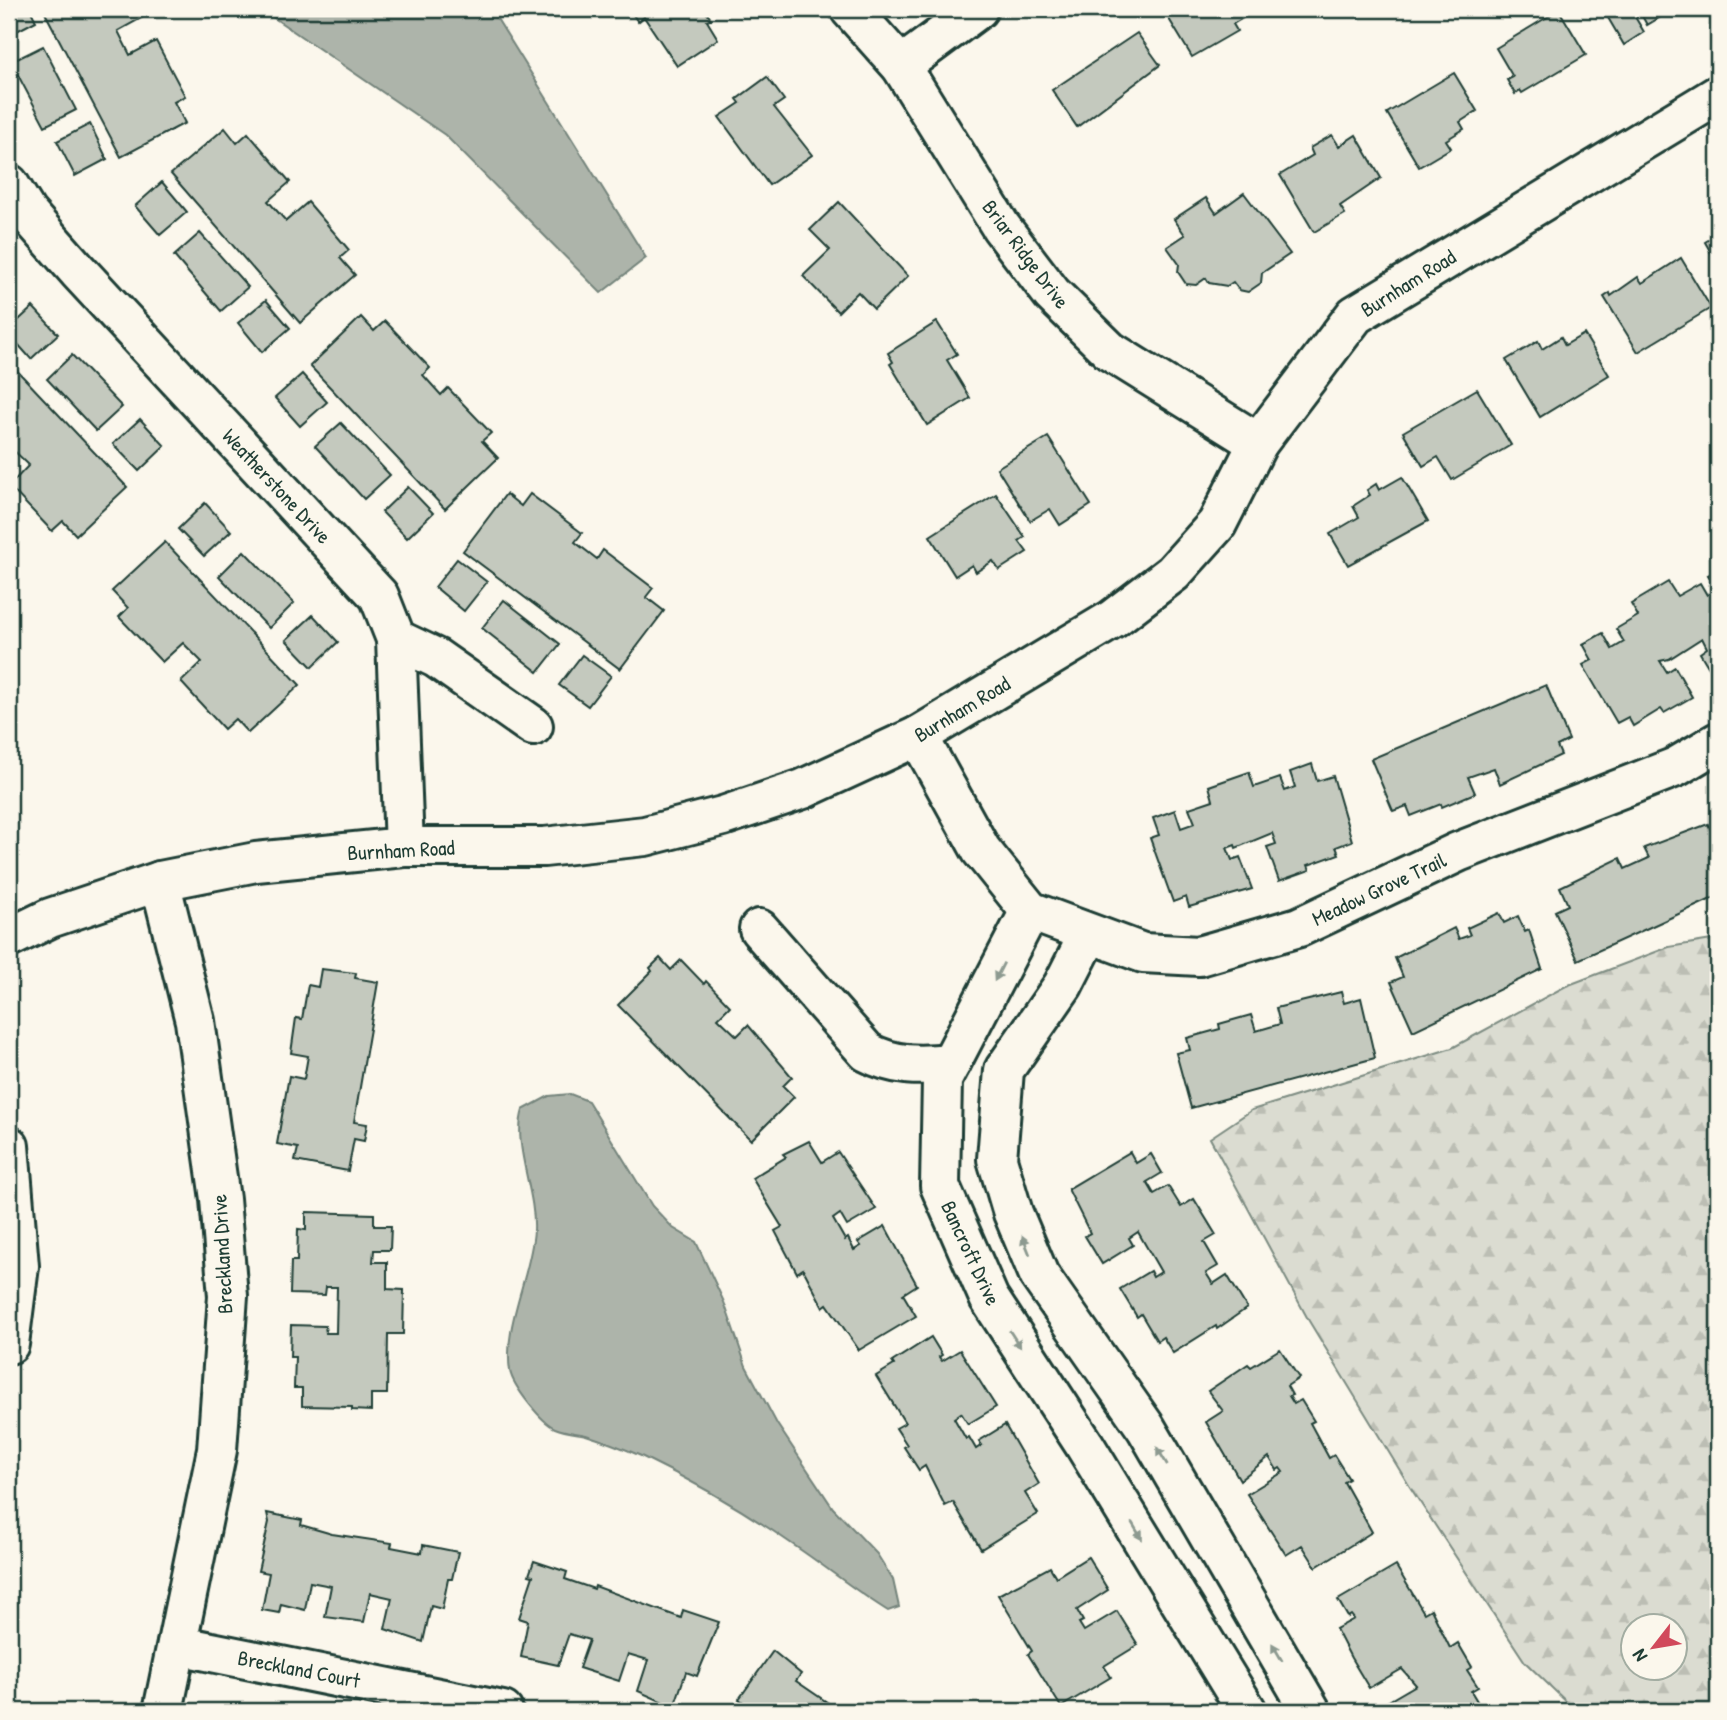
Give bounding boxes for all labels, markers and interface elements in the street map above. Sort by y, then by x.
street label: Briar Ridge Drive [976,194,1076,314]
street label: Burnham Road [1355,242,1461,324]
street label: Weatherstone Drive [216,422,338,550]
street label: Burnham Road [909,669,1015,749]
street label: Burnham Road [347,833,455,867]
street label: Meadow Grove Trail [1307,845,1451,933]
one-way arrow [994,962,1005,982]
street label: Breckland Drive [204,1193,240,1315]
street label: Bancroft Drive [934,1196,1008,1310]
one-way arrow [1020,1234,1031,1255]
one-way arrow [1009,1329,1022,1349]
one-way arrow [1156,1446,1168,1465]
one-way arrow [1130,1521,1143,1541]
north arrow [1618,1612,1688,1682]
street label: Breckland Court [235,1643,363,1695]
one-way arrow [1271,1643,1283,1662]
text: N [1626,1645,1653,1667]

